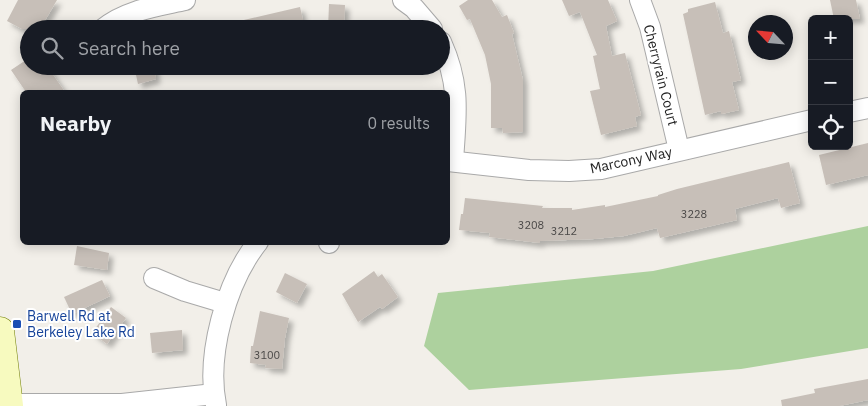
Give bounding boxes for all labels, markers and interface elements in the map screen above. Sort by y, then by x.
north arrow [748,15,793,60]
map controls [808,15,853,150]
button: + [808,15,853,60]
search box [20,20,450,75]
street label: Cherryrain Court [640,23,682,128]
icon: search [38,34,66,62]
text: Search here [78,36,180,60]
button: − [808,60,853,105]
button: locate [808,105,853,150]
text: Nearby [40,109,111,137]
text: 0 results [367,113,430,133]
street label: Marcony Way [588,143,674,177]
house number: 3228 [681,207,707,221]
house number: 3208 [518,218,544,232]
house number: 3212 [551,224,577,238]
place label: Barwell Rd at Berkeley Lake Rd [27,307,135,341]
marker: Barwell Rd at Berkeley Lake Rd [11,318,23,330]
house number: 3100 [254,348,280,362]

